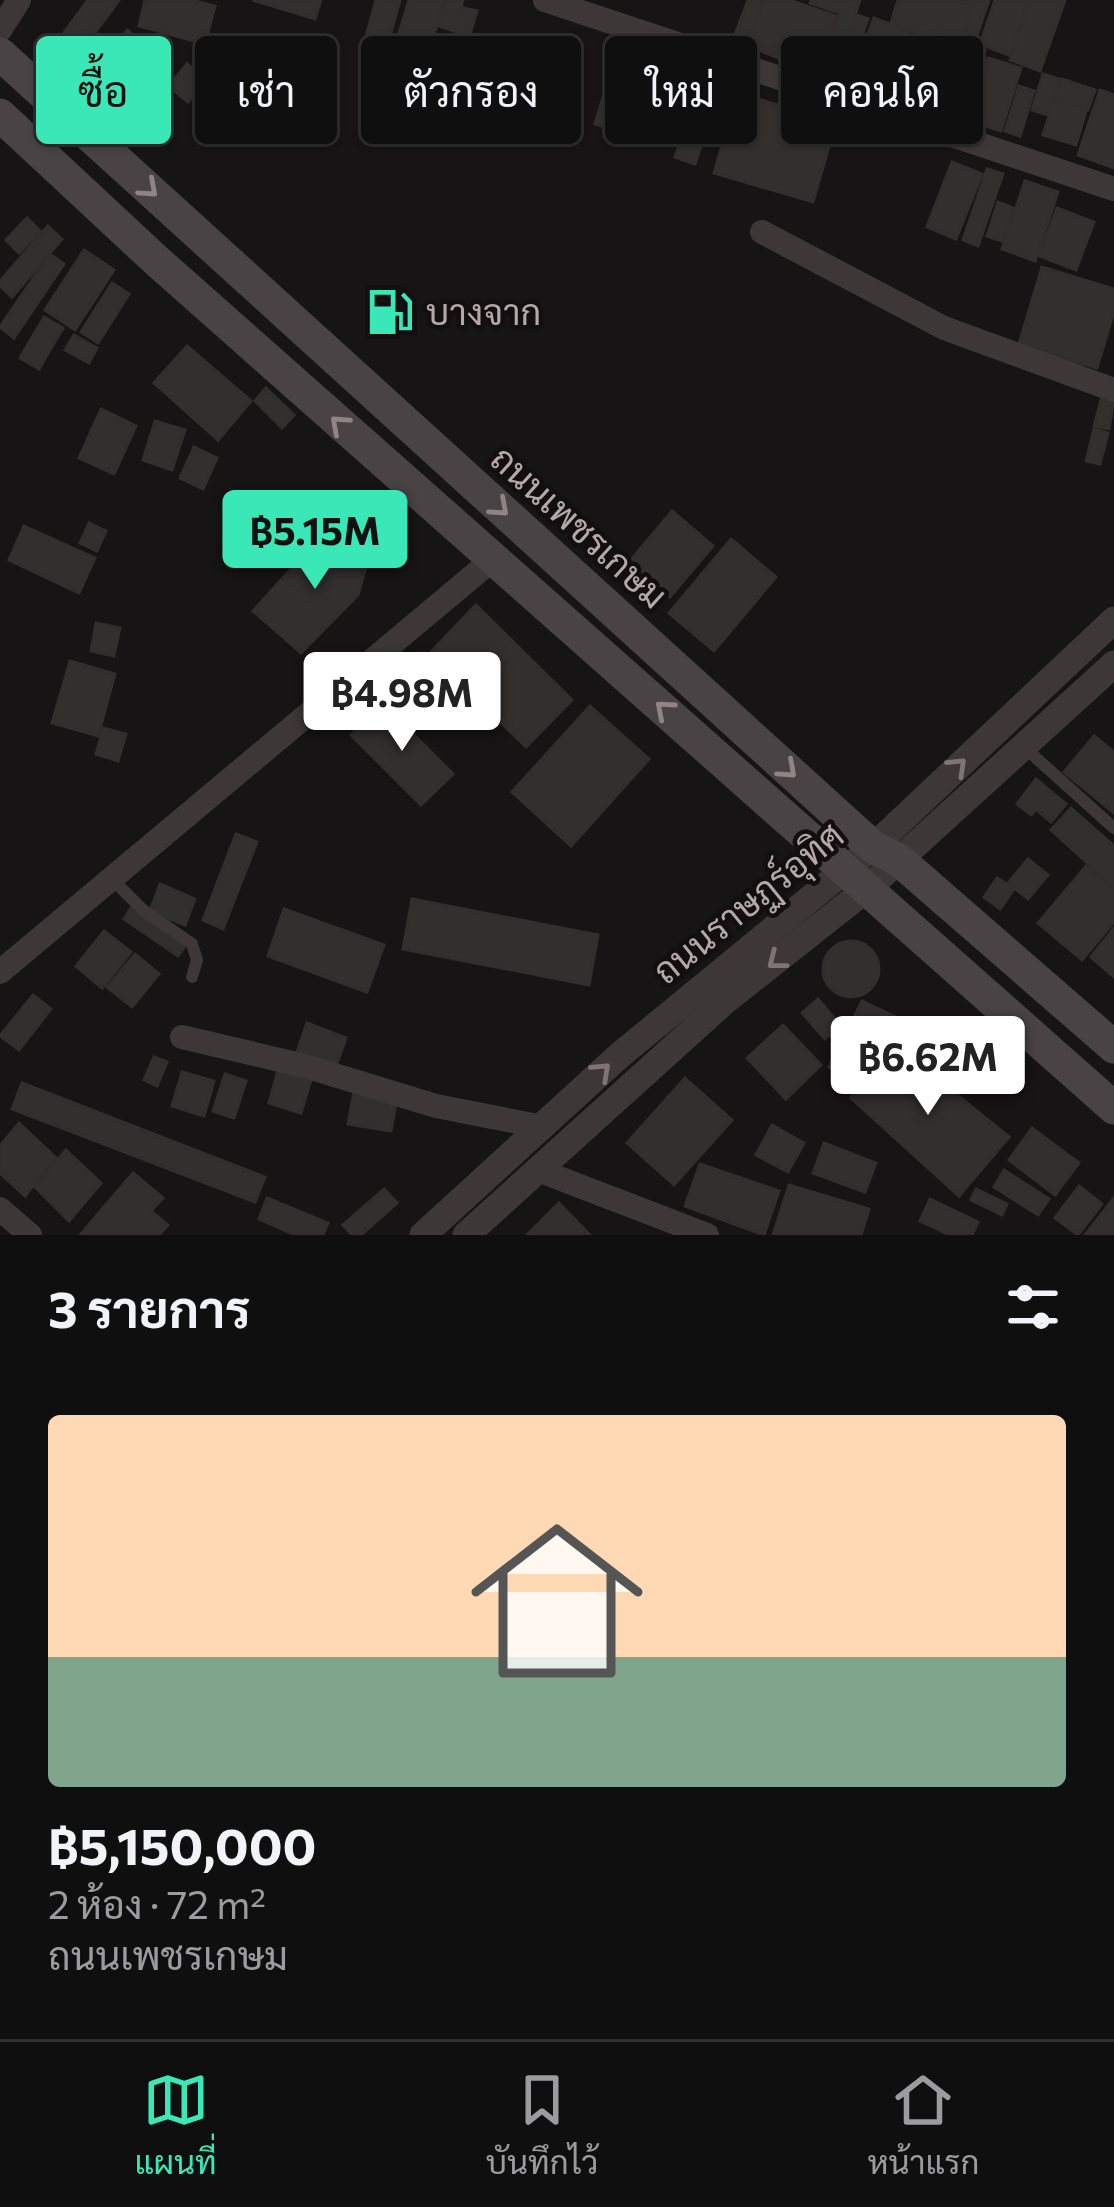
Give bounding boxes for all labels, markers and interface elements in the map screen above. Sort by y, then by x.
chip: ซื้อ [36,36,171,144]
chip: เช่า [195,36,337,144]
chip: ตัวกรอง [361,36,581,144]
chip: ใหม่ [605,36,757,144]
chip: คอนโด [781,36,983,144]
one-way arrow [135,175,156,196]
fuel station icon: บางจาก [365,287,415,337]
place label: บางจาก [426,288,541,332]
one-way arrow [331,417,353,438]
street label: ถนนเพชรเกษม [483,435,677,616]
pin: ฿5.15M [217,490,413,592]
one-way arrow [486,494,507,515]
text: ฿5.15M [249,505,381,553]
pin: ฿4.98M [304,652,500,754]
text: ฿4.98M [331,667,473,715]
one-way arrow [656,702,677,723]
one-way arrow [775,756,796,777]
one-way arrow [944,759,966,781]
street label: ถนนราษฏร์อุทิศ [643,811,854,995]
one-way arrow [768,947,790,968]
pin: ฿6.62M [830,1016,1026,1118]
text: ฿6.62M [858,1031,998,1079]
one-way arrow [589,1064,610,1086]
icon: filters [1000,1274,1066,1340]
text: 3 รายการ [48,1276,251,1339]
icon: home [449,1493,665,1709]
text: ฿5,150,000 [48,1813,316,1876]
text: 2 ห้อง · 72 m² [48,1879,266,1927]
text: ถนนเพชรเกษม [48,1930,288,1978]
tab: แผนที่ [134,2067,217,2182]
tab: บันทึกไว้ [486,2067,598,2182]
tab: หน้าแรก [867,2067,980,2182]

